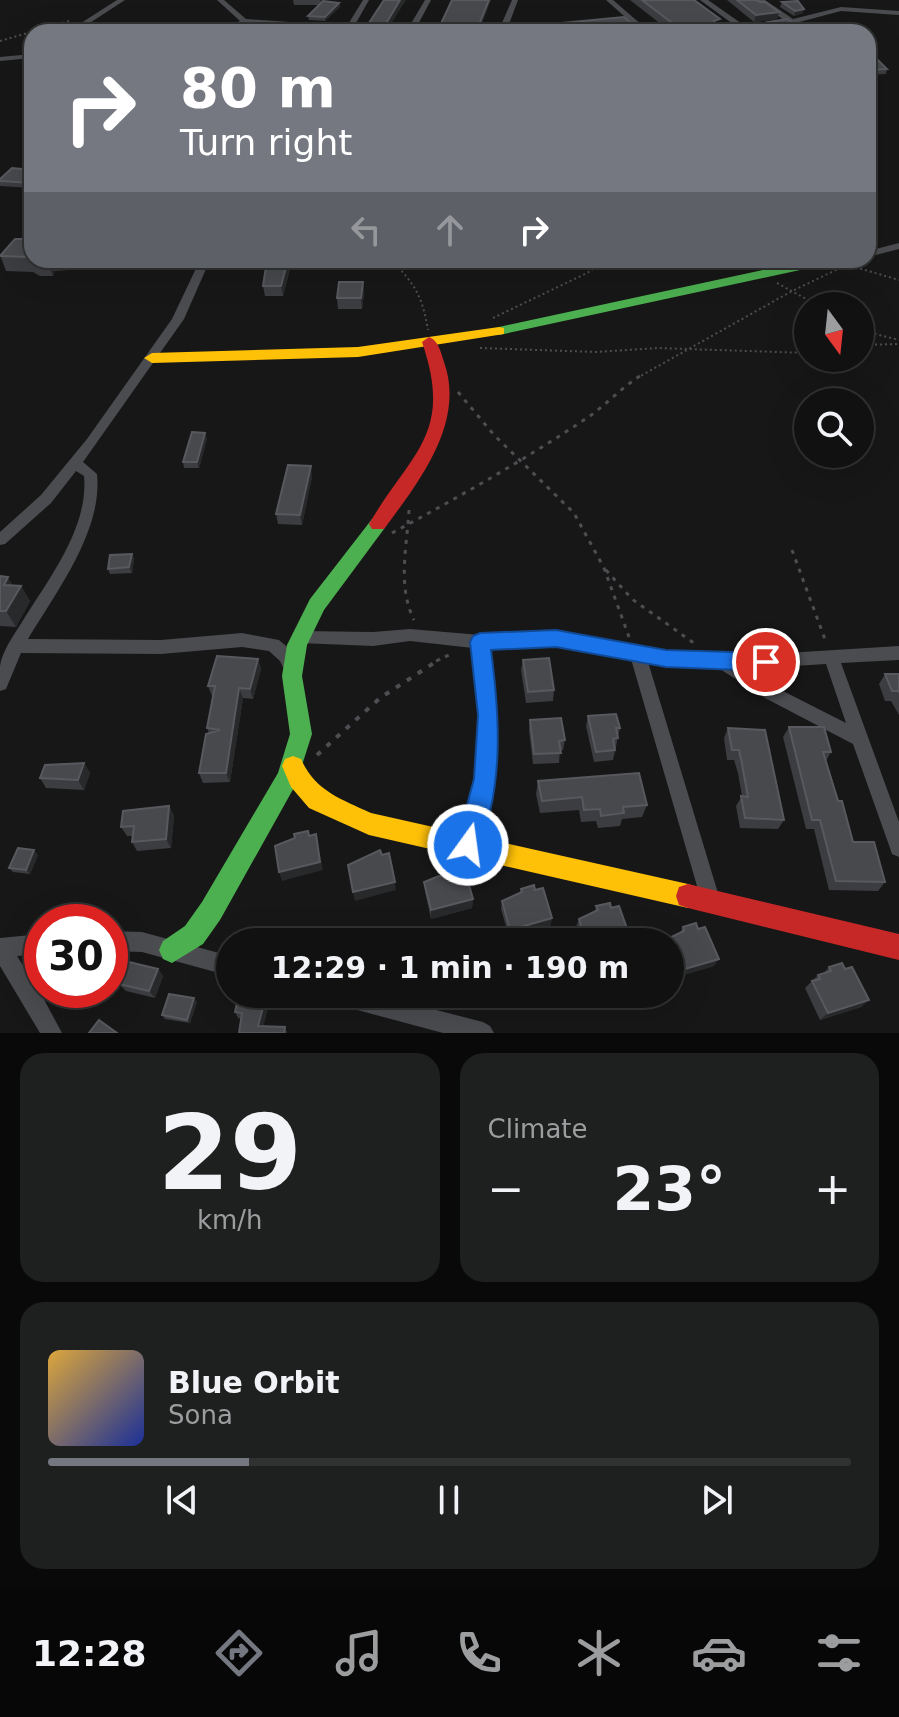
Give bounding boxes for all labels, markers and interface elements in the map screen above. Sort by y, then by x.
text: 80 m [180,55,336,120]
icon: right [48,56,152,160]
text: Turn right [180,122,352,163]
icon: left [344,208,388,252]
icon: ahead [428,208,472,252]
icon: right [512,208,556,252]
north arrow [794,292,874,372]
map controls [794,292,874,468]
button: search [794,388,874,468]
pin [732,628,800,696]
icon: arrive [744,640,788,684]
position arrow [426,803,510,887]
speed limit sign: 30 [24,904,128,1008]
text: 12:29 · 1 min · 190 m [271,950,629,985]
text: 29 [157,1092,302,1214]
text: Climate [488,1114,588,1144]
text: 23° [613,1154,726,1224]
text: − [488,1163,524,1214]
text: + [814,1163,851,1214]
text: km/h [197,1205,263,1235]
text: Blue Orbit [168,1365,340,1400]
text: Sona [168,1400,233,1430]
icon: previous [160,1478,204,1522]
icon: pause [427,1478,471,1522]
icon: next [695,1478,739,1522]
icon: directions [211,1625,267,1681]
icon: music [331,1625,387,1681]
icon: phone [451,1625,507,1681]
icon: climate [571,1625,627,1681]
icon: car [691,1625,747,1681]
icon: filters [811,1625,867,1681]
text: 12:28 [32,1633,147,1674]

